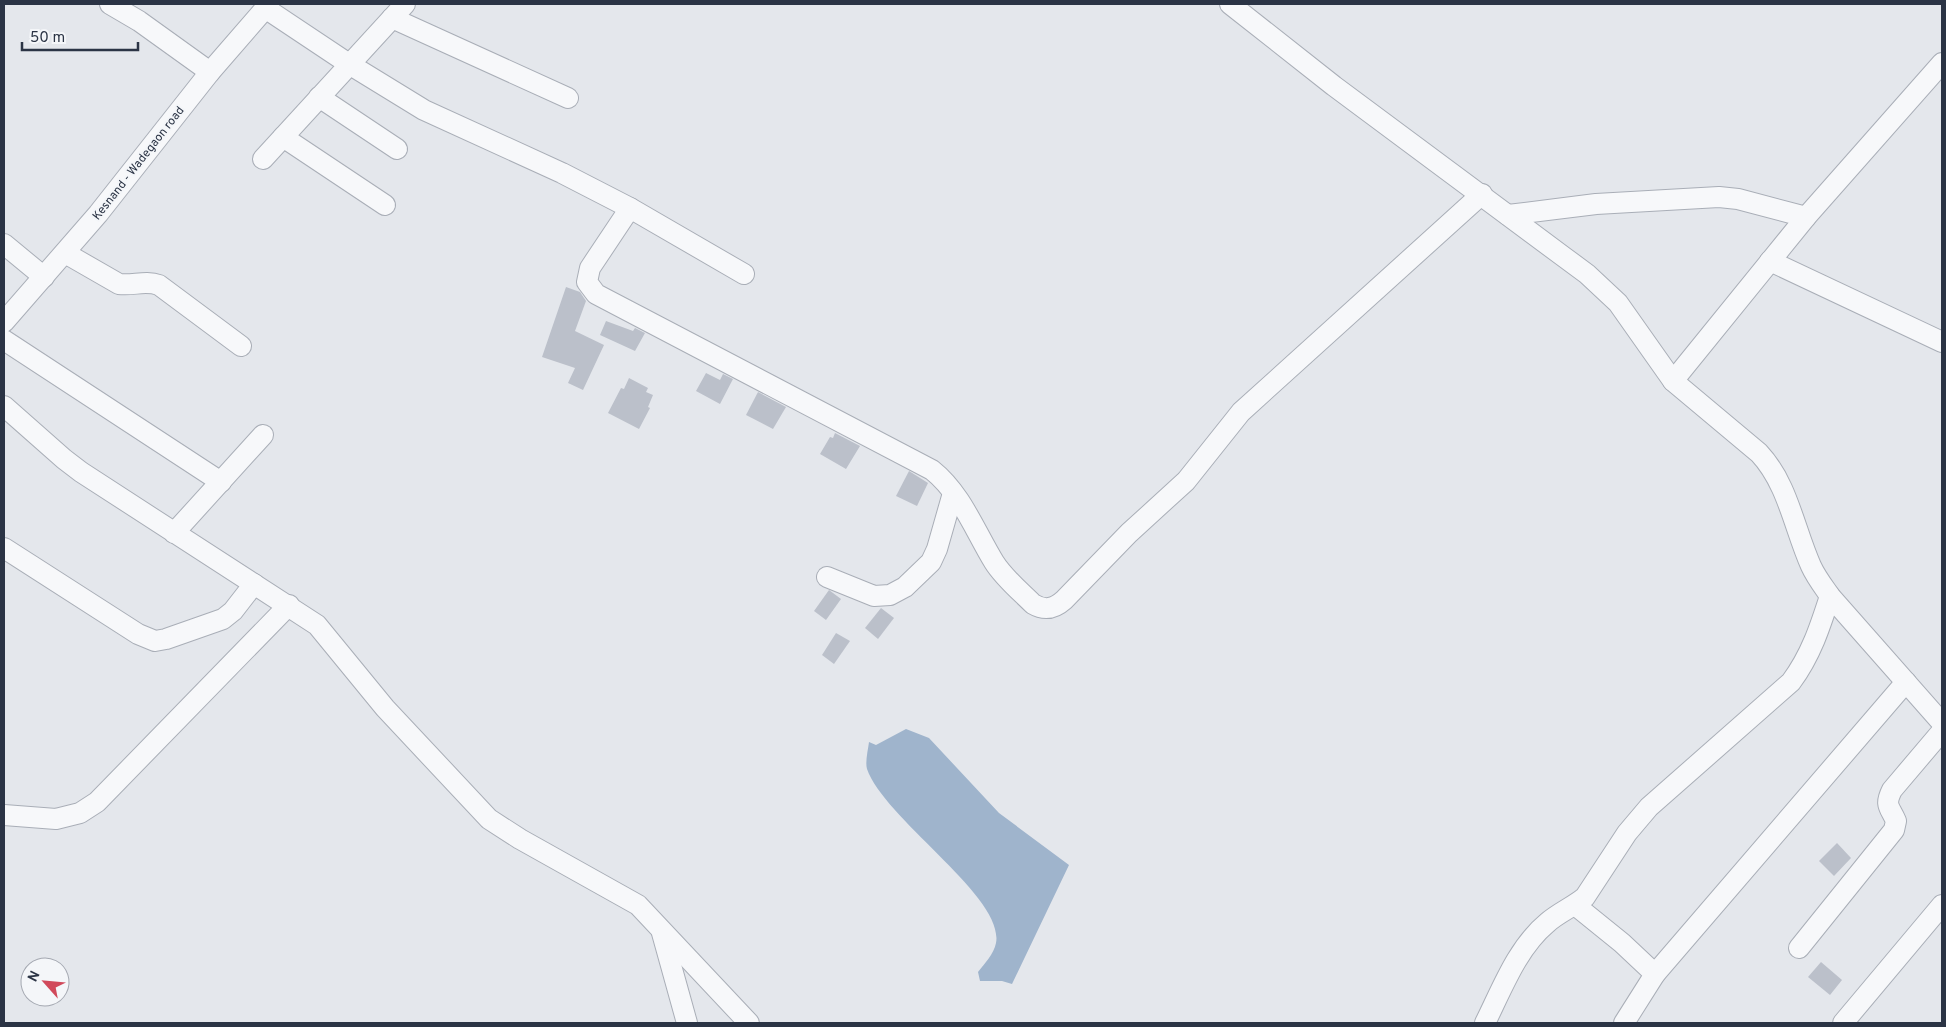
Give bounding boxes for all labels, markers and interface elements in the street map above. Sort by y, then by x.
scale bar [22,20,139,52]
text: 50 m [30,29,65,48]
street label: Kesnand - Wadegaon road [89,103,188,224]
north arrow [20,957,70,1007]
text: N [25,968,45,985]

